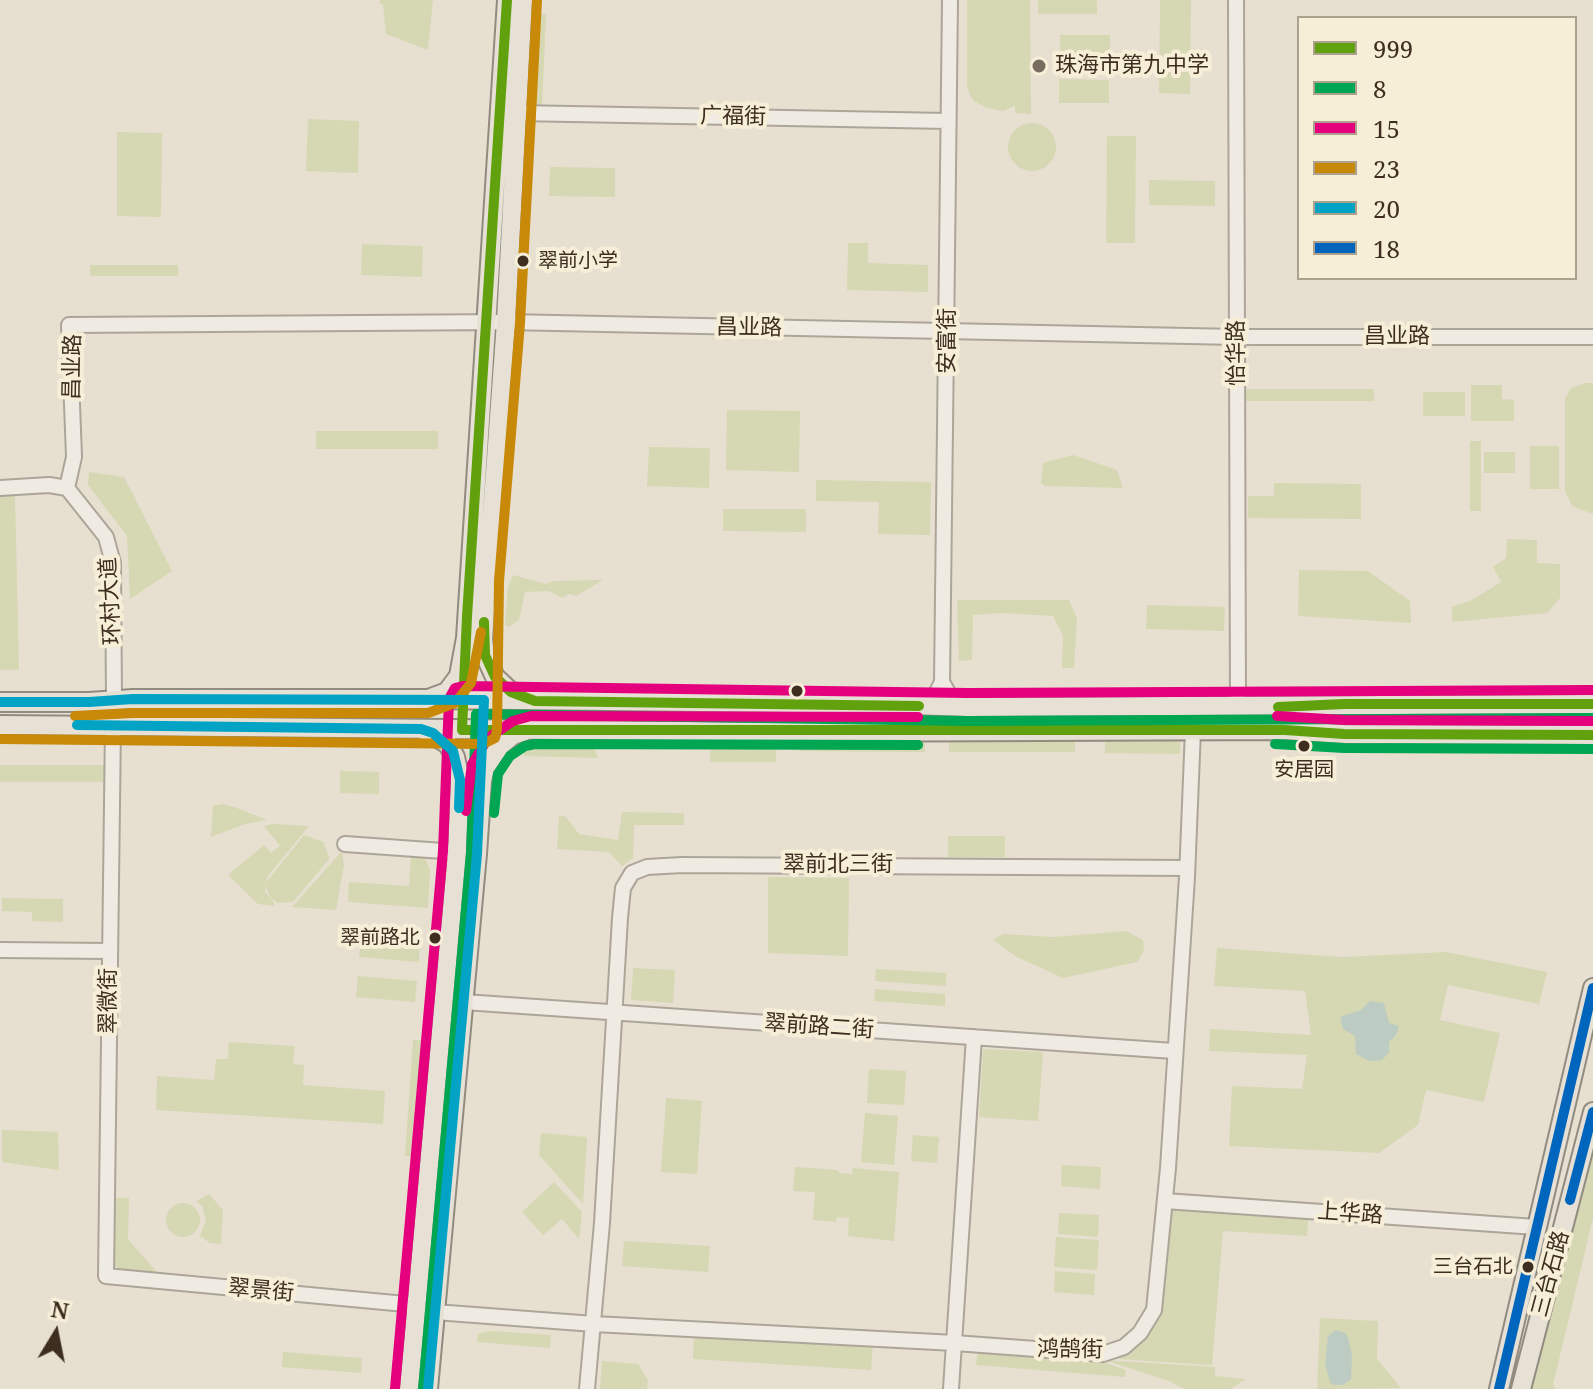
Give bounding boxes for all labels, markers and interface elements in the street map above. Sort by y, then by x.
legend [1297,16,1577,280]
text: 999 [1373,32,1413,65]
place label: 珠海市第九中学 [1055,53,1209,79]
marker: 珠海市第九中学 [1030,57,1048,75]
text: 8 [1373,72,1386,105]
street label: 广福街 [700,103,766,131]
text: 15 [1373,112,1400,145]
text: 23 [1373,152,1400,185]
text: 20 [1373,192,1400,225]
text: 18 [1373,232,1400,265]
place label: 翠前小学 [538,249,618,273]
marker: 翠前小学 [515,253,531,269]
street label: 安富街 [935,308,961,374]
street label: 昌业路 [716,314,782,342]
street label: 怡华路 [1224,320,1250,386]
street label: 昌业路 [1364,324,1430,350]
street label: 昌业路 [59,334,87,400]
street label: 环村大道 [96,556,126,646]
unlabelled marker [789,683,805,699]
marker: 安居园 [1296,738,1312,754]
place label: 安居园 [1274,758,1334,782]
street label: 翠前北三街 [783,852,893,878]
place label: 翠前路北 [340,926,420,950]
marker: 翠前路北 [427,930,443,946]
street label: 翠微街 [96,968,122,1034]
street label: 翠前路二街 [763,1010,875,1044]
street label: 上华路 [1316,1199,1384,1229]
street label: 三台石路 [1527,1228,1575,1320]
place label: 三台石北 [1433,1255,1513,1279]
marker: 三台石北 [1520,1259,1536,1275]
street label: 翠景街 [227,1275,295,1307]
north arrow [16,1293,96,1373]
text: N [49,1293,71,1326]
street label: 鸿鹄街 [1037,1336,1103,1364]

